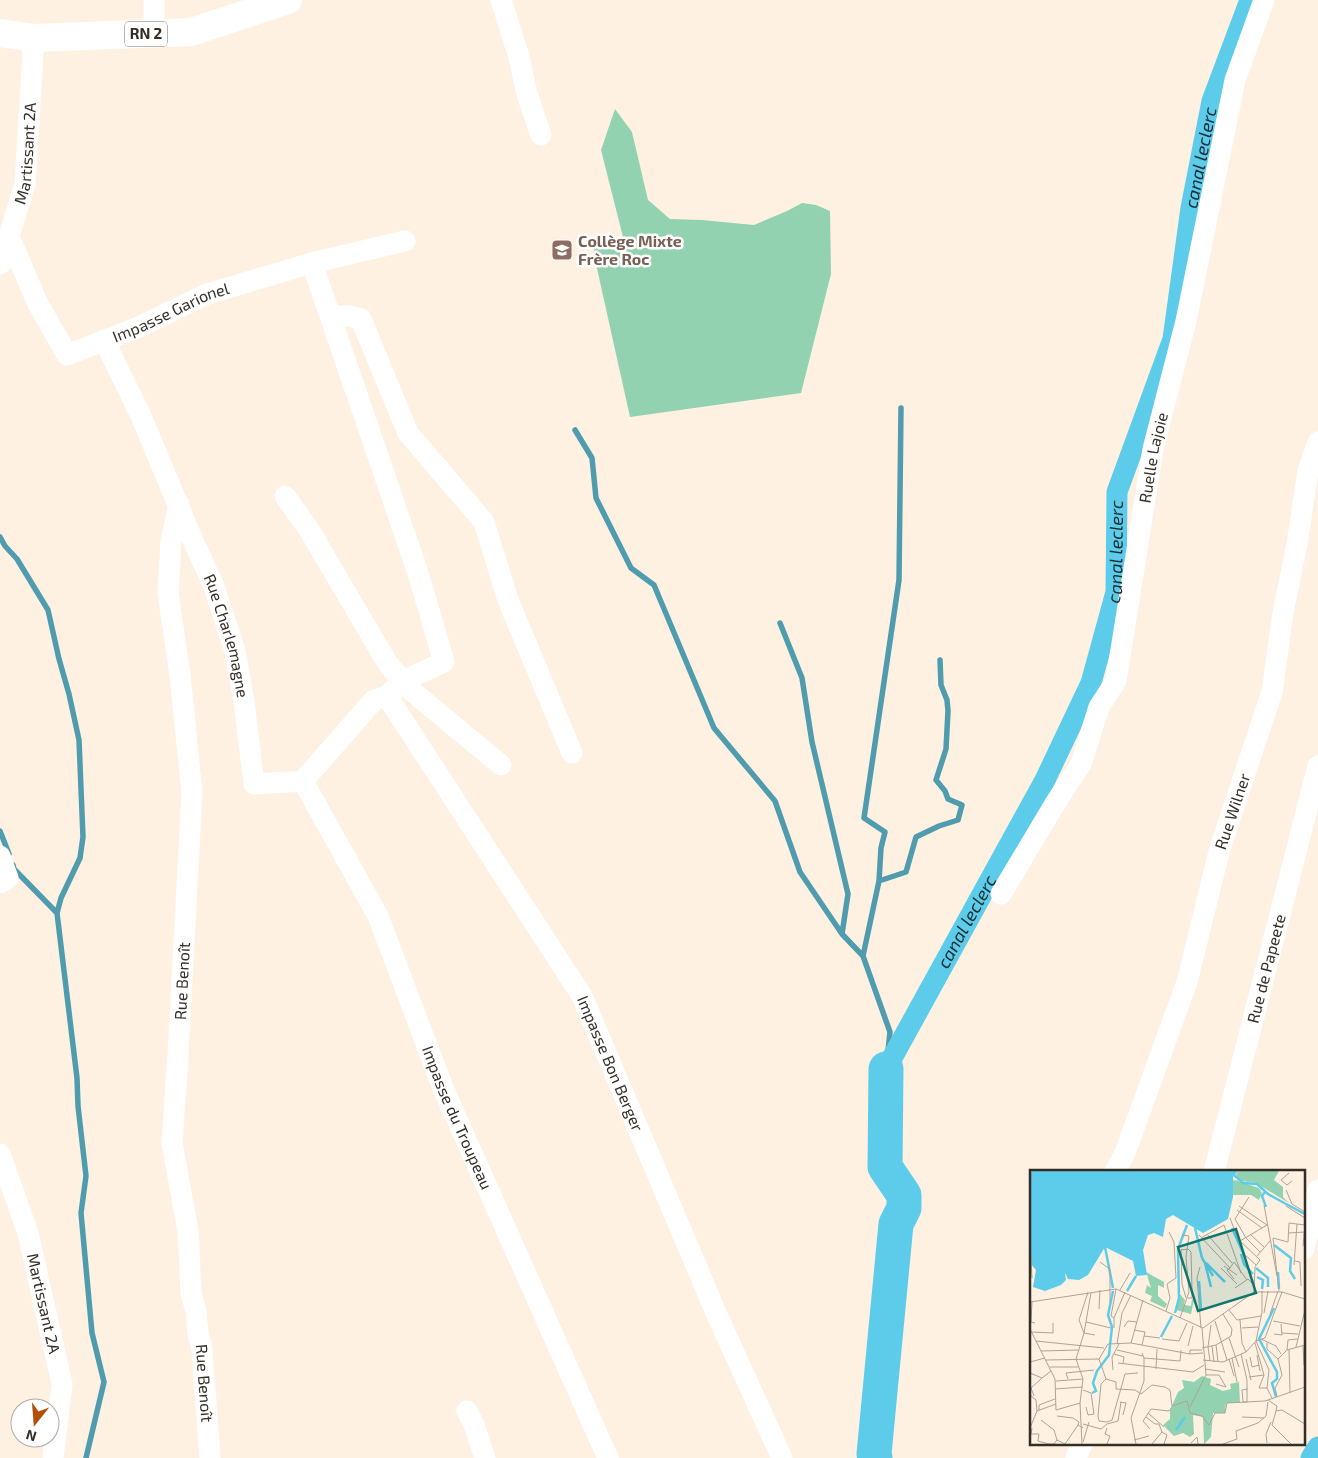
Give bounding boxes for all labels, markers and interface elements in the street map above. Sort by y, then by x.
road number: RN 2 [125,22,167,46]
street label: Martissant 2A [9,102,39,206]
water label: canal leclerc [1179,105,1221,210]
place label: Collège Mixte Frère Roc [578,231,682,268]
school or university icon: Collège Mixte Frère Roc [550,238,574,262]
street label: Impasse Garionel [110,278,231,345]
street label: Ruelle Lajoie [1135,410,1171,504]
water label: canal leclerc [1102,500,1127,605]
street label: Rue Charlemagne [201,571,253,699]
street label: Rue Wilner [1210,770,1253,852]
water label: canal leclerc [932,871,1001,972]
street label: Rue de Papeete [1243,912,1289,1025]
street label: Rue Benoît [170,941,193,1020]
street label: Impasse Bon Berger [574,993,648,1134]
street label: Impasse du Troupeau [419,1043,497,1192]
inset map [1030,1170,1306,1446]
street label: Martissant 2A [24,1251,65,1355]
street label: Rue Benoît [193,1343,217,1423]
north arrow [10,1398,60,1448]
text: N [24,1426,38,1446]

